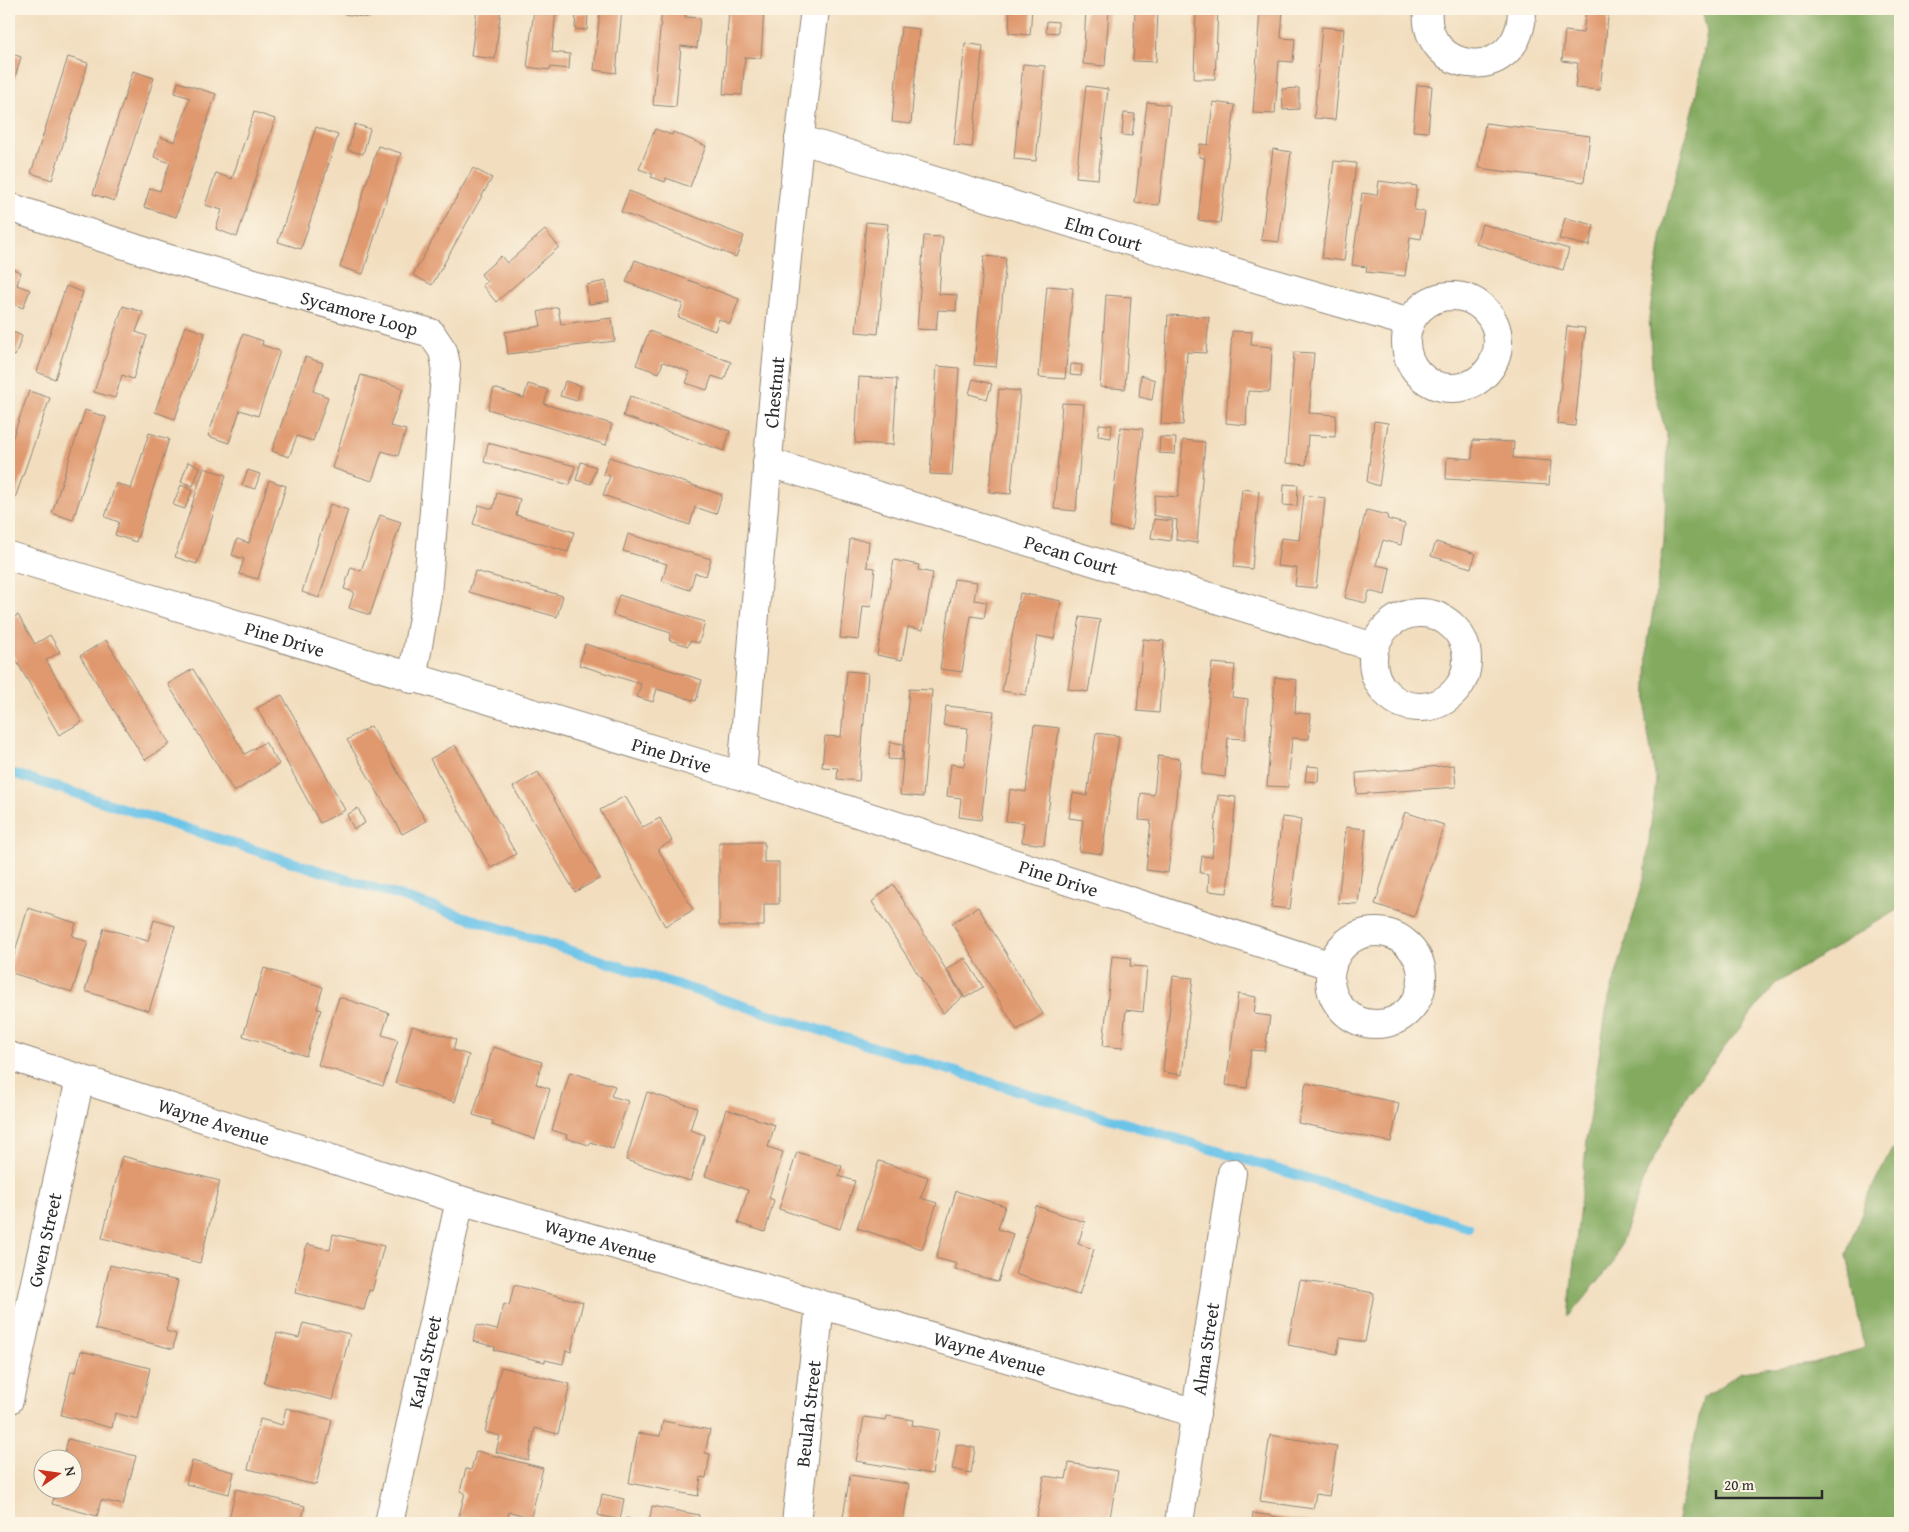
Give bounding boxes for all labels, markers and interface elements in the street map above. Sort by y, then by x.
street label: Elm Court [1062,208,1146,258]
street label: Sycamore Loop [297,283,421,343]
street label: Chestnut [757,355,791,429]
street label: Pecan Court [1021,527,1122,582]
street label: Pine Drive [242,614,328,664]
street label: Pine Drive [628,730,715,780]
street label: Pine Drive [1015,852,1102,904]
street label: Wayne Avenue [154,1090,273,1152]
street label: Gwen Street [20,1190,69,1290]
street label: Wayne Avenue [541,1211,661,1270]
street label: Alma Street [1184,1300,1226,1397]
street label: Karla Street [401,1312,448,1411]
street label: Wayne Avenue [930,1324,1050,1383]
street label: Beulah Street [788,1359,828,1469]
north arrow [32,1450,82,1500]
text: N [60,1464,82,1479]
scale bar [1716,1467,1823,1499]
text: 20 m [1724,1474,1755,1495]

